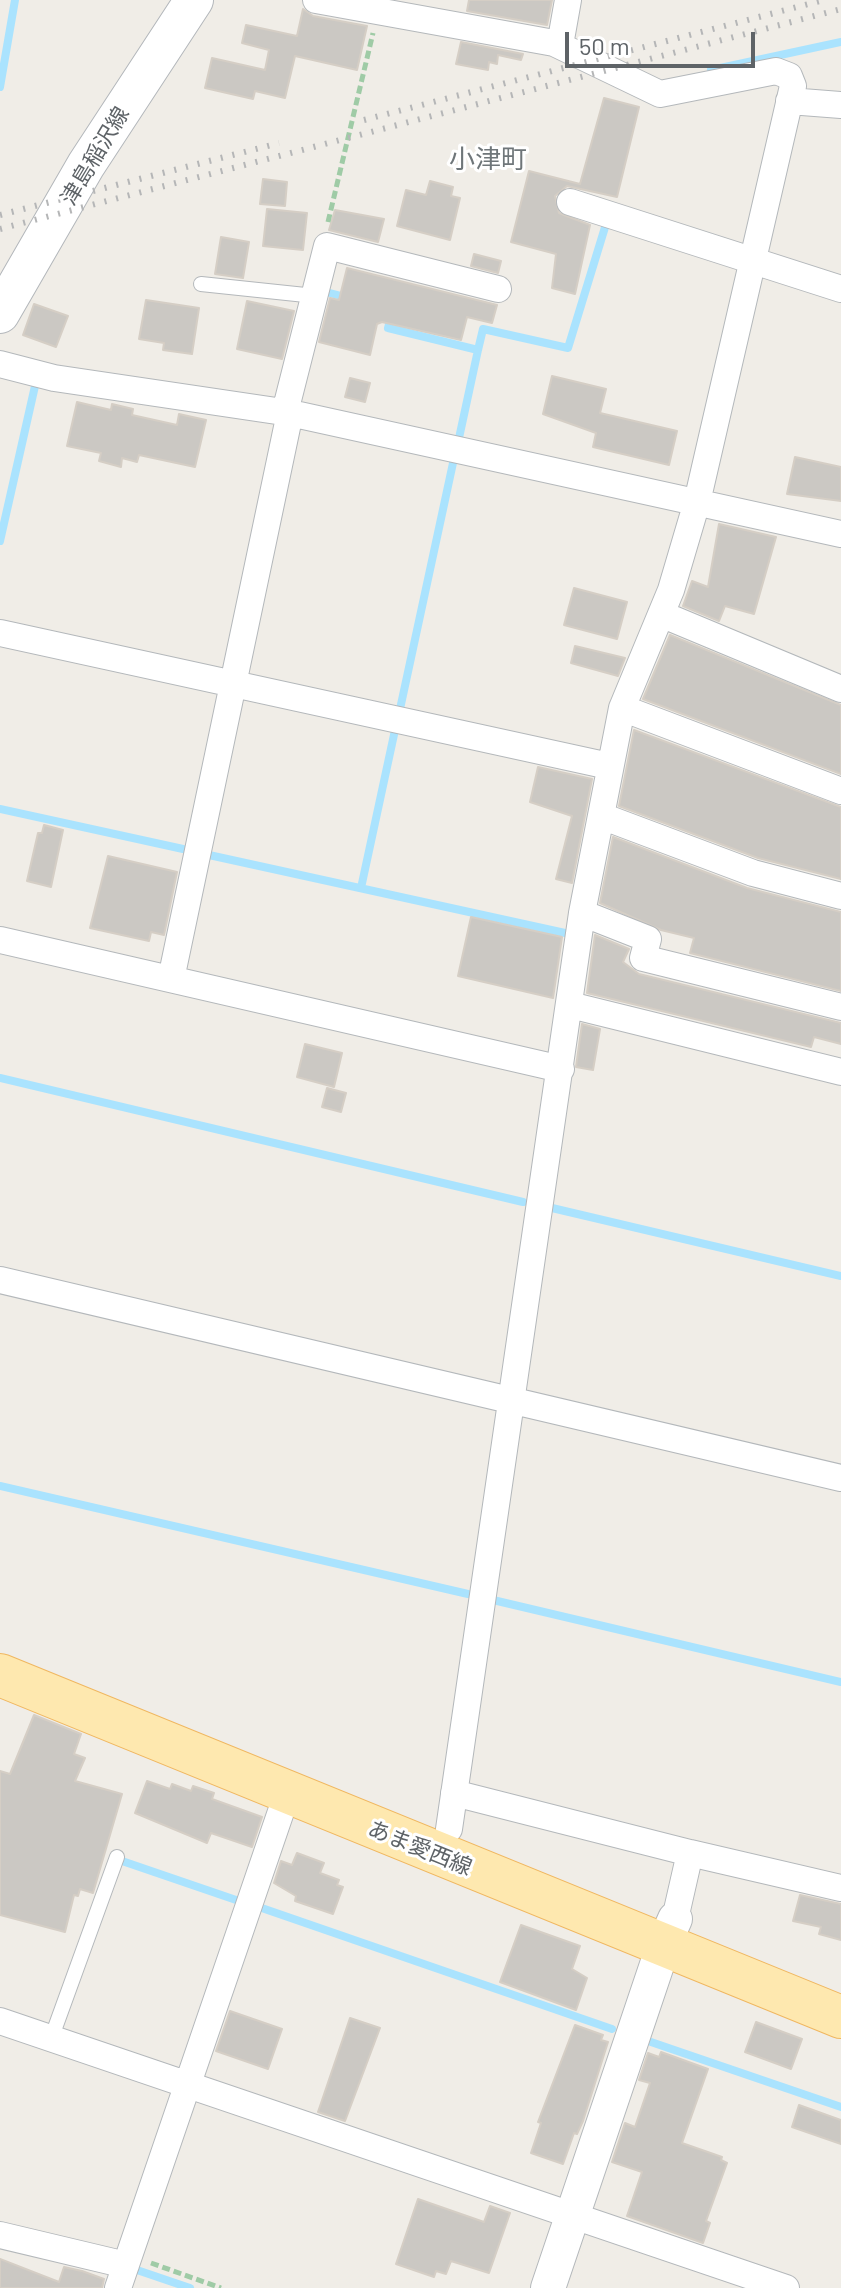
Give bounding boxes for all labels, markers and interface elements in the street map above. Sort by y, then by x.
scale bar [569,16,759,66]
text: 50 m [579,31,630,60]
street label: 津島稲沢線 [55,102,135,210]
district label: 小津町 [449,143,527,175]
street label: あま愛西線 [364,1815,476,1881]

